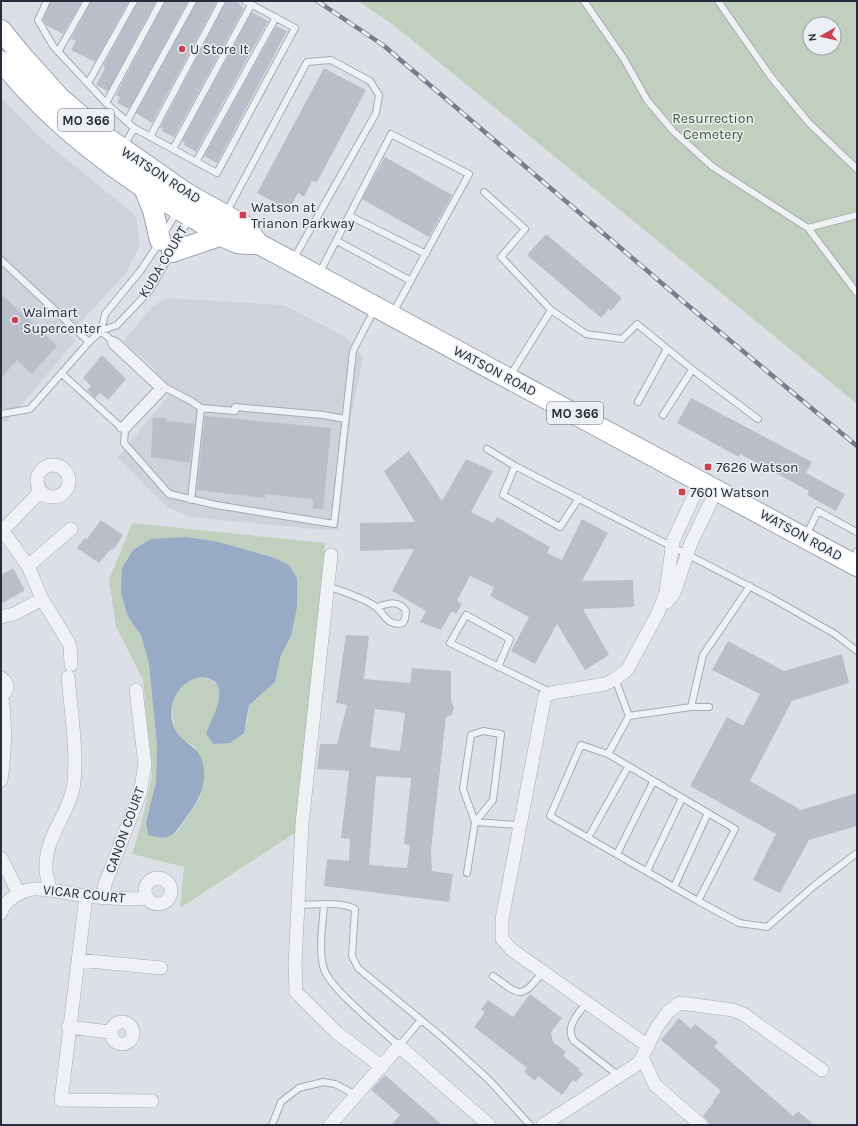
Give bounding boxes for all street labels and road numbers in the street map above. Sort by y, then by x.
road number: MO 366 [58,109,114,131]
street label: WATSON ROAD [118,143,204,207]
street label: KUDA COURT [135,223,191,301]
street label: WATSON ROAD [450,342,540,400]
road number: MO 366 [547,402,603,424]
street label: WATSON ROAD [757,505,845,565]
street label: CANON COURT [102,785,148,875]
street label: VICAR COURT [42,881,126,907]

